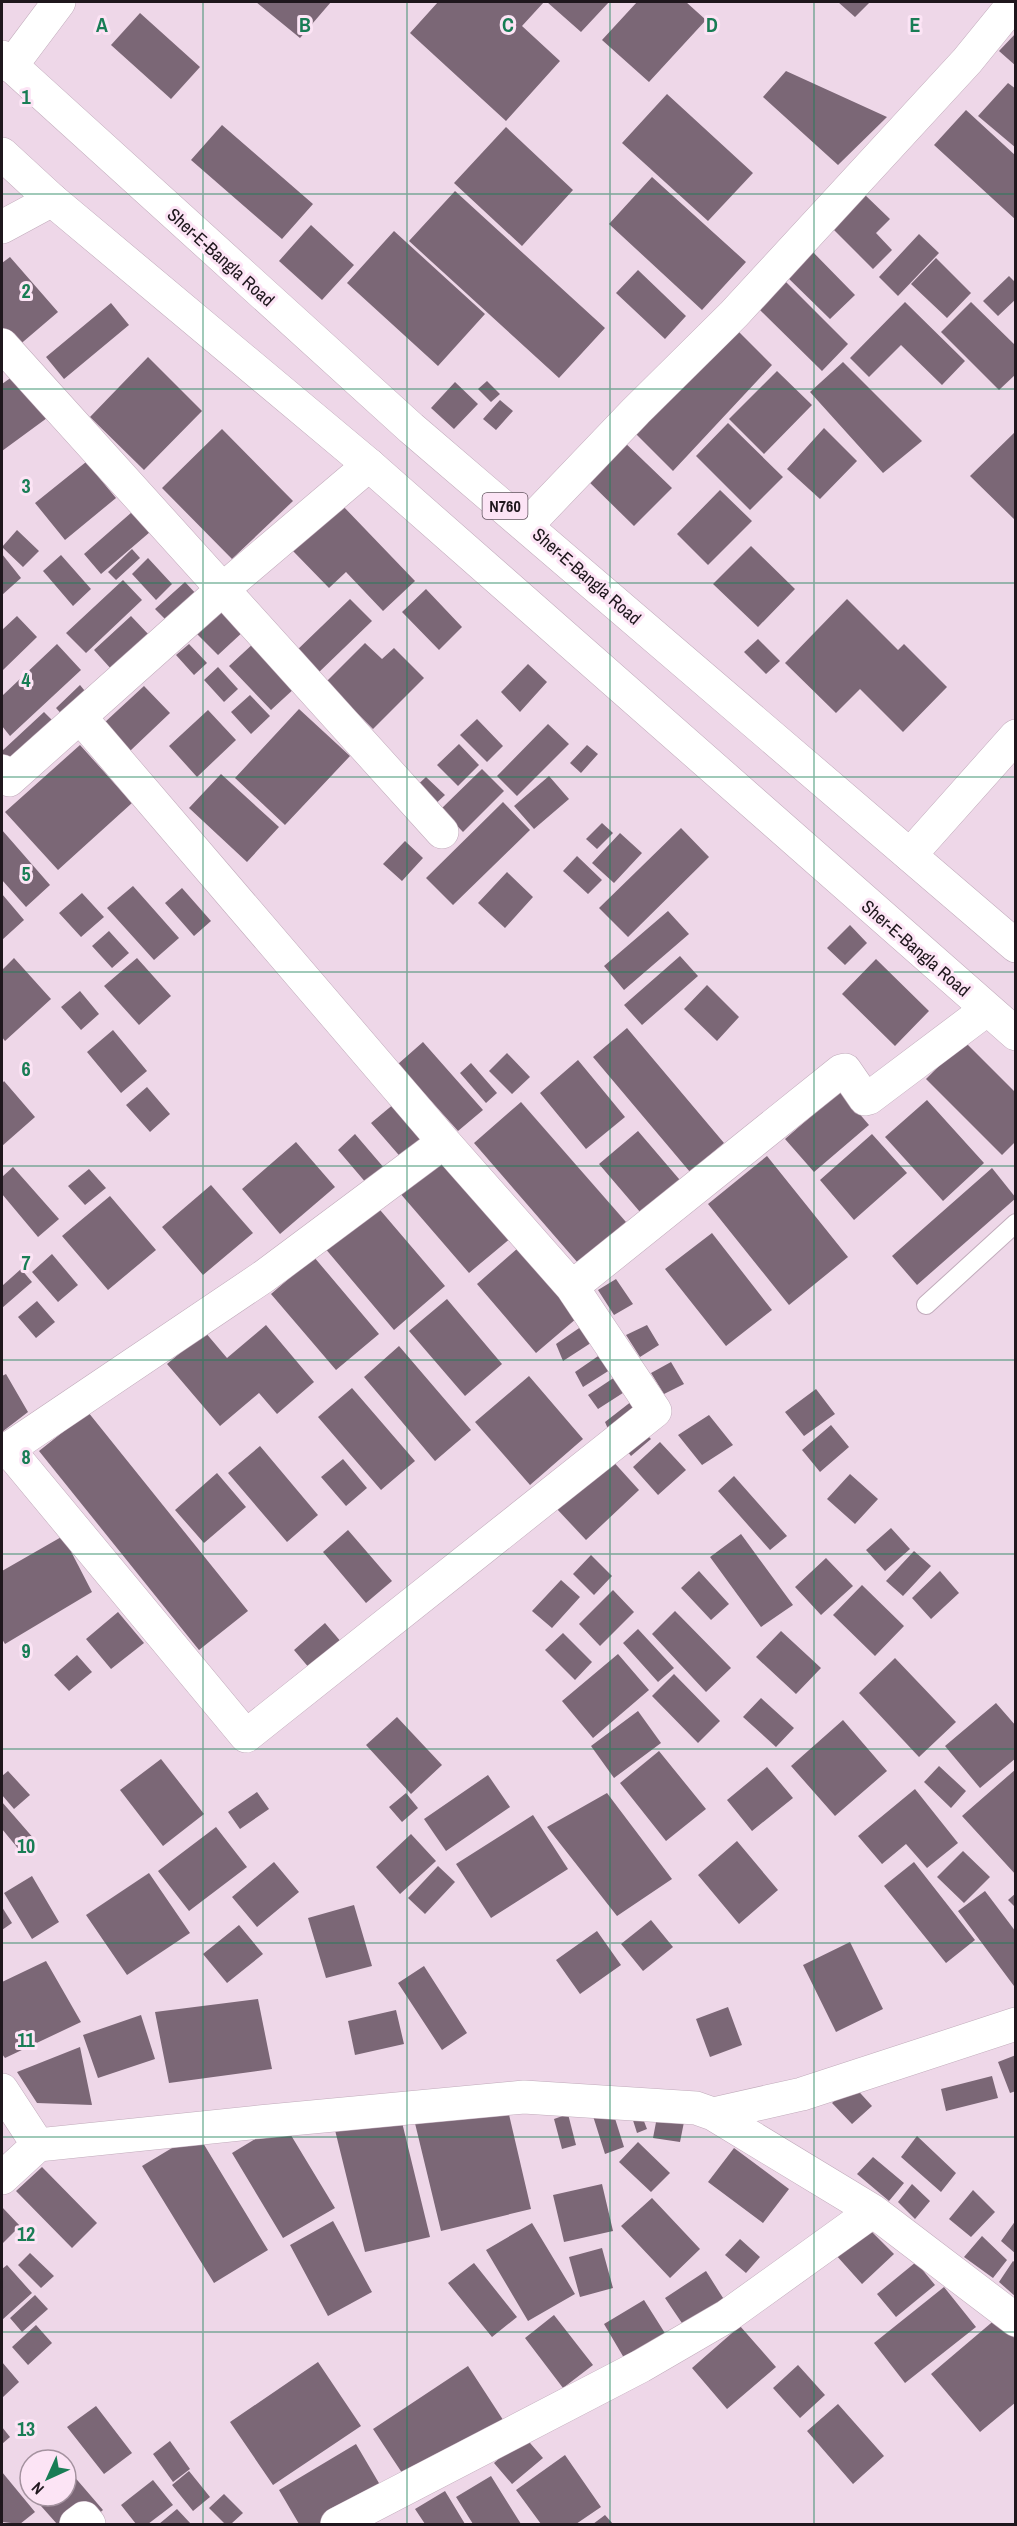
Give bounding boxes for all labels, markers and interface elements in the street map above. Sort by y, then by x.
text: A [96,11,108,38]
text: B [299,11,311,38]
text: C [502,11,514,38]
text: D [706,11,718,38]
text: E [910,11,921,38]
text: 1 [21,83,31,110]
street label: Sher-E-Bangla Road [162,202,280,312]
text: 2 [21,277,31,304]
text: 3 [21,472,31,499]
road number: N760 [482,493,528,519]
street label: Sher-E-Bangla Road [527,522,647,630]
text: 4 [21,666,31,693]
text: 5 [21,860,31,887]
street label: Sher-E-Bangla Road [856,894,976,1002]
text: 6 [21,1055,31,1082]
text: 7 [21,1249,31,1276]
text: 8 [21,1443,31,1470]
text: 9 [21,1637,31,1664]
text: 10 [17,1832,35,1859]
text: 11 [17,2026,36,2053]
text: 12 [17,2220,35,2247]
text: 13 [17,2415,35,2442]
north arrow [18,2448,78,2508]
text: N [26,2477,49,2500]

